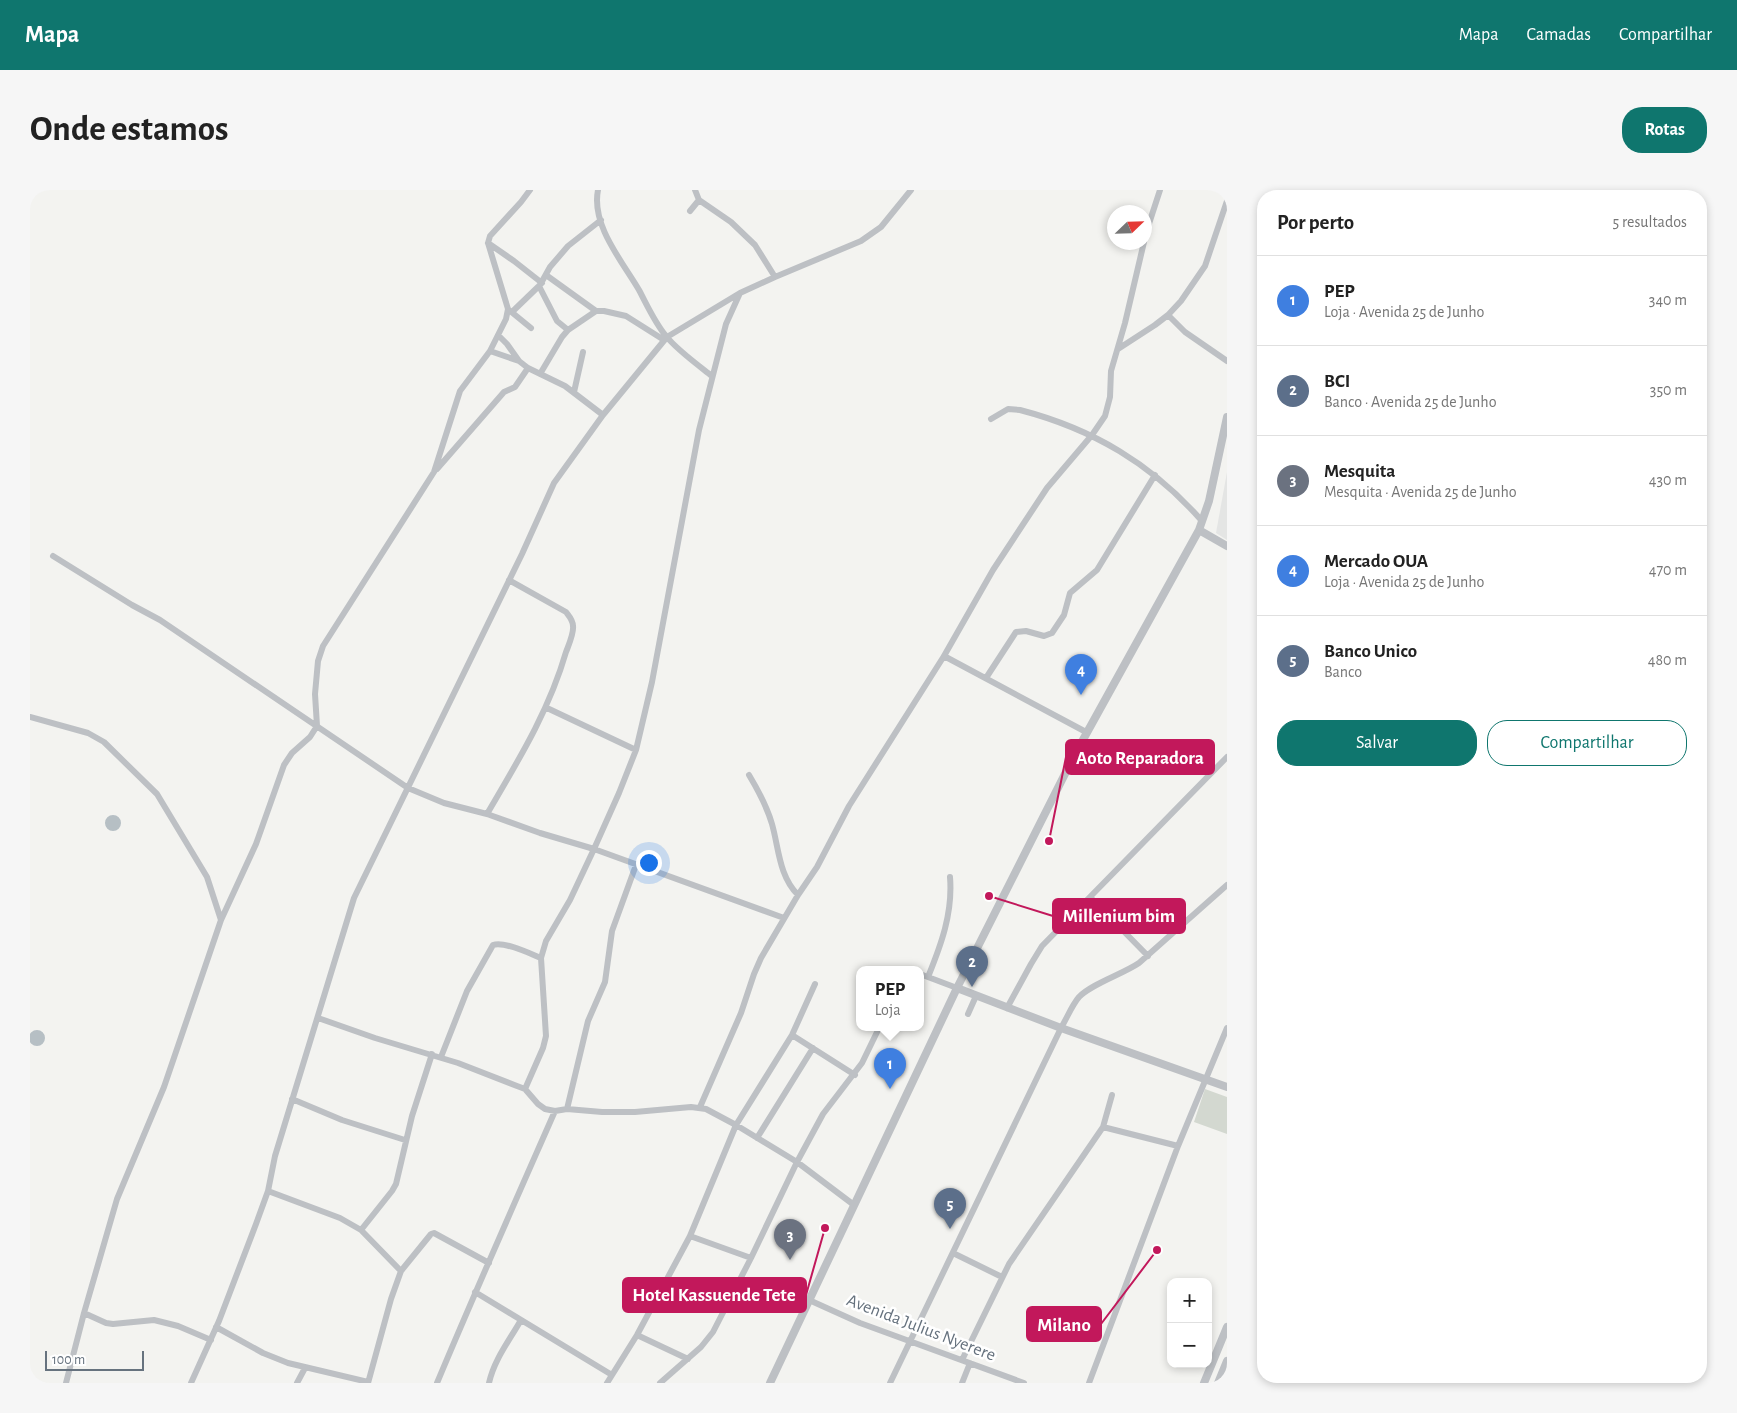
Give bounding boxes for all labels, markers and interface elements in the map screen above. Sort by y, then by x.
text: Mapa [25,23,79,47]
text: Mapa [1459,26,1498,44]
text: Camadas [1526,26,1591,44]
text: Compartilhar [1619,26,1712,44]
button: Rotas [1622,107,1707,153]
text: Onde estamos [30,112,229,147]
north arrow [1107,205,1152,250]
text: Por perto [1277,212,1354,233]
text: 5 resultados [1613,214,1687,230]
text: PEP [1324,282,1355,301]
text: 1 [1290,292,1296,308]
text: 340 m [1649,292,1687,308]
text: Loja · Avenida 25 de Junho [1324,304,1484,320]
text: BCI [1324,372,1350,391]
text: 2 [1289,382,1297,398]
text: 350 m [1650,382,1687,398]
text: Banco · Avenida 25 de Junho [1324,394,1497,410]
text: Mesquita [1324,462,1395,481]
text: 3 [1290,472,1296,488]
text: 430 m [1649,472,1687,488]
text: Mesquita · Avenida 25 de Junho [1324,484,1517,500]
text: Mercado OUA [1324,552,1428,571]
text: 4 [1289,562,1297,578]
text: 470 m [1649,562,1687,578]
text: Loja · Avenida 25 de Junho [1324,574,1484,590]
text: Banco Unico [1324,642,1417,661]
text: 5 [1290,652,1296,668]
text: 480 m [1648,652,1687,668]
pin: 4 [1065,654,1097,695]
text: Banco [1324,664,1362,680]
button: Salvar [1277,720,1477,766]
button: Compartilhar [1487,720,1687,766]
callout: Aoto Reparadora [1066,740,1214,774]
text: Aoto Reparadora [1076,749,1204,768]
your location [636,850,662,876]
callout: Millenium bim [1053,899,1185,933]
text: Millenium bim [1063,907,1175,926]
pin: 2 [956,946,988,987]
popup [856,966,924,1031]
text: PEP [875,980,905,999]
text: Loja [875,1002,901,1018]
pin: 1 [874,1048,906,1089]
pin: 5 [934,1188,966,1229]
pin: 3 [774,1219,806,1260]
callout: Hotel Kassuende Tete [623,1278,806,1312]
map controls [1167,1278,1212,1368]
button: + [1167,1278,1212,1323]
text: Hotel Kassuende Tete [632,1286,796,1305]
street label: Avenida Julius Nyerere [844,1291,998,1365]
callout: Milano [1027,1307,1101,1341]
text: Milano [1037,1316,1091,1335]
button: − [1167,1323,1212,1368]
scale bar [45,1348,144,1371]
text: 100 m [52,1353,85,1367]

